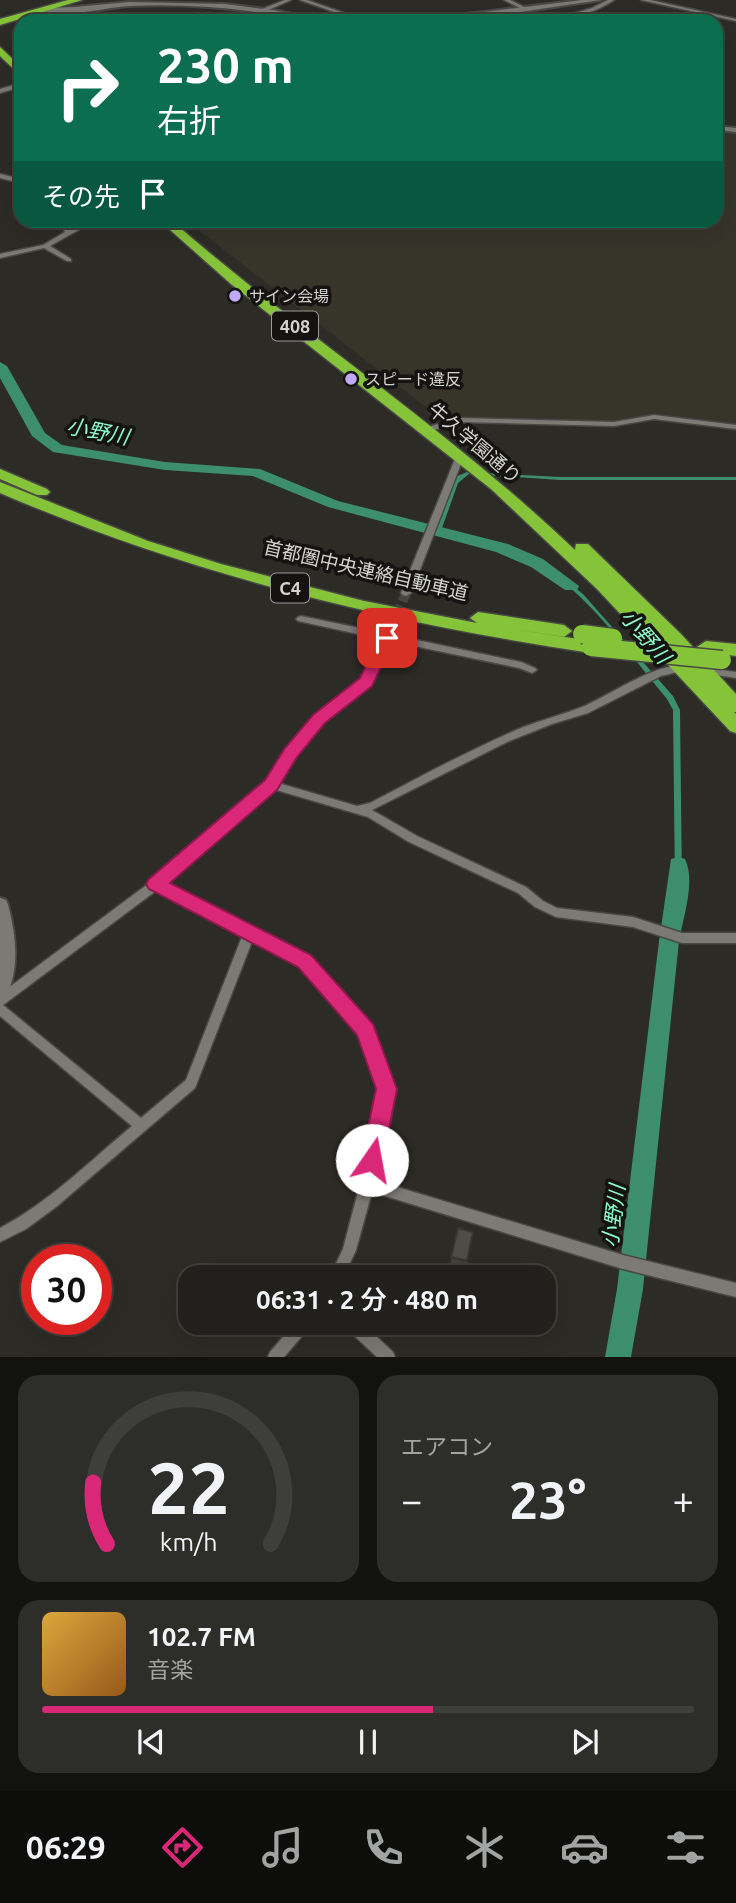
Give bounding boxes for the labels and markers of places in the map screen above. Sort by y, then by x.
place label: サイン会場 [249,287,329,305]
marker: サイン会場 [227,288,243,304]
place label: スピード違反 [365,370,461,388]
marker: スピード違反 [343,371,359,387]
pin [357,608,417,668]

